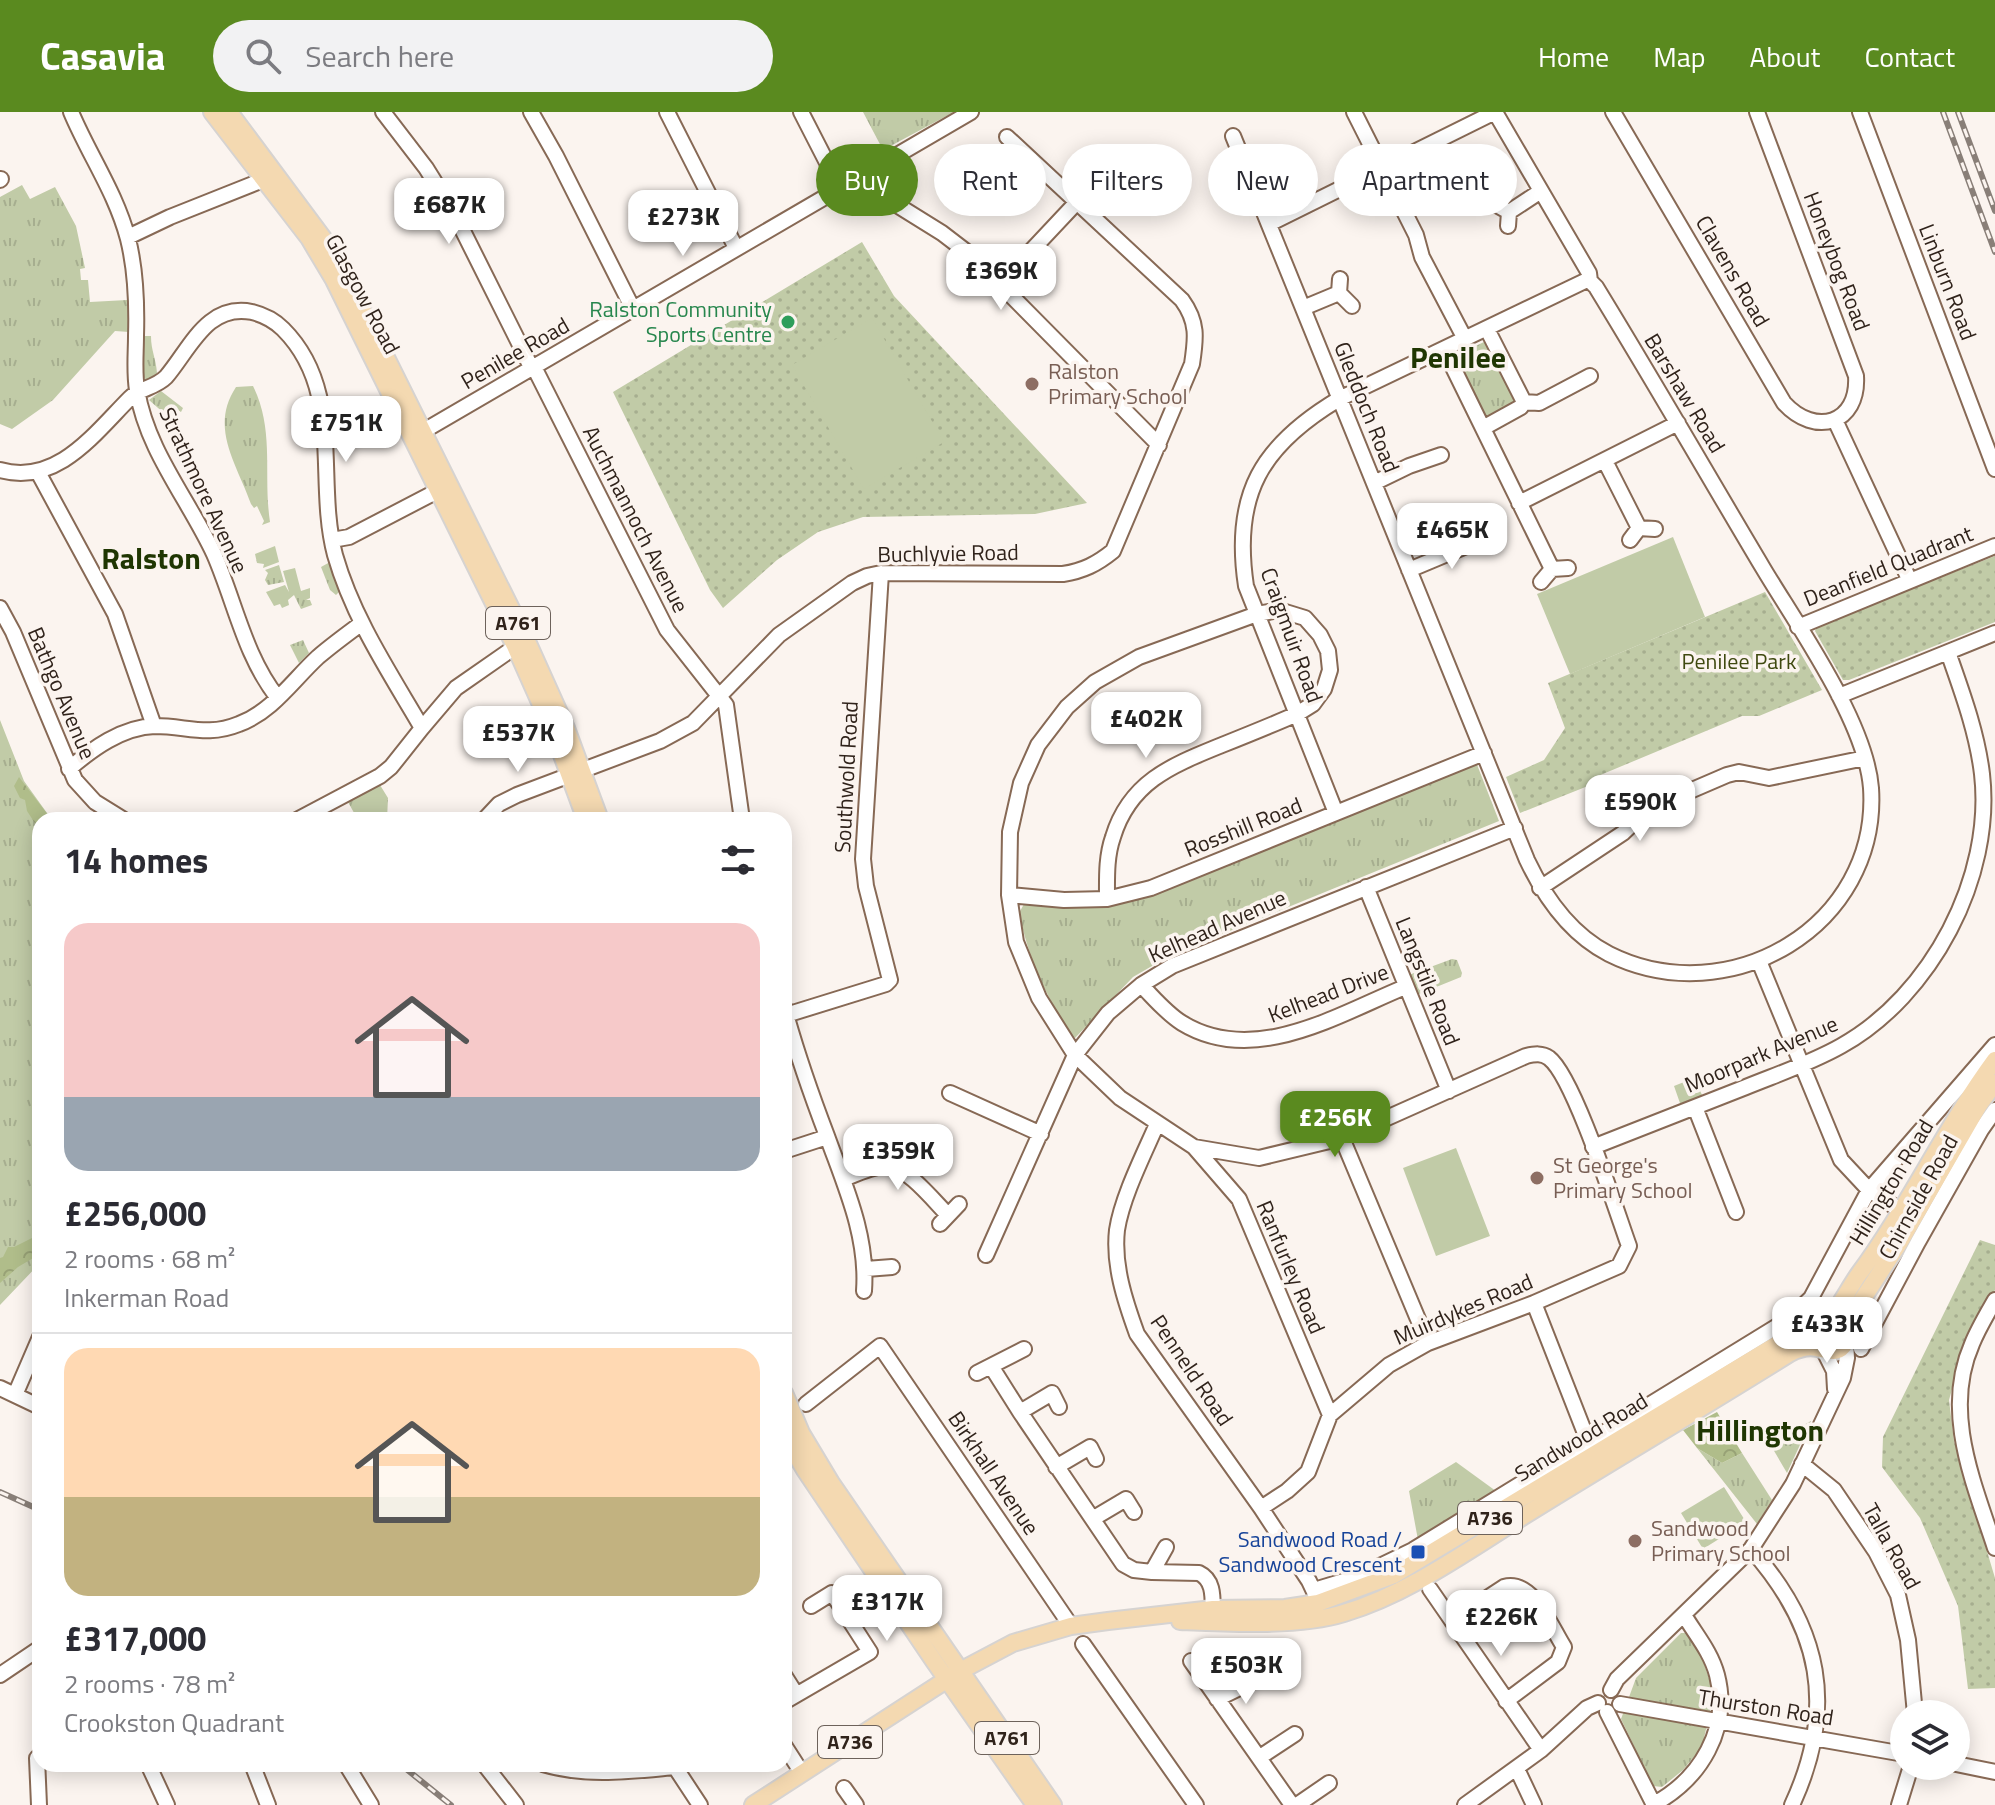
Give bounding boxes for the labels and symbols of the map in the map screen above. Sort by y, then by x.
pin: £687K [393,178,505,246]
street label: Honeybog Road [1795,186,1879,336]
pin: £273K [627,190,739,258]
street label: Clavens Road [1687,209,1779,333]
street label: Linburn Road [1910,219,1986,345]
street label: Glasgow Road [317,228,409,360]
pin: £369K [945,244,1057,312]
place label: Ralston Community Sports Centre [589,292,772,351]
street label: Penilee Road [454,308,576,398]
marker: Ralston Community Sports Centre [779,313,797,331]
street label: Barshaw Road [1636,327,1734,459]
district label: Penilee [1410,334,1506,380]
street label: Gleddoch Road [1325,336,1409,478]
place label: Ralston Primary School [1048,354,1188,413]
marker: Ralston Primary School [1023,375,1041,393]
pin: £751K [290,396,402,464]
street label: Strathmore Avenue [151,401,257,579]
street label: Auchmannoch Avenue [574,420,698,618]
pin: £465K [1396,503,1508,571]
street label: Deanfield Quadrant [1798,516,1978,615]
district label: Ralston [101,535,201,581]
street label: Buchlyvie Road [877,535,1019,571]
street label: Craigmuir Road [1252,563,1332,707]
road number: A761 [486,607,550,639]
street label: Bathgo Avenue [19,622,105,764]
park label: Penilee Park [1682,644,1797,678]
pin: £402K [1090,692,1202,760]
street label: Southwold Road [825,700,867,854]
pin: £537K [462,706,574,774]
pin: £590K [1584,775,1696,843]
street label: Rosshill Road [1179,788,1307,866]
street label: Kelhead Avenue [1143,880,1291,972]
street label: Langstile Road [1387,912,1469,1050]
street label: Kelhead Drive [1263,954,1393,1032]
street label: Moorpark Avenue [1679,1006,1843,1102]
pin: £256K [1279,1091,1391,1159]
street label: Hillington Road [1840,1113,1942,1251]
pin: £359K [842,1124,954,1192]
street label: Chirnside Road [1870,1128,1966,1266]
place label: St George's Primary School [1553,1148,1693,1207]
marker: St George's Primary School [1528,1169,1546,1187]
street label: Ranfurley Road [1248,1195,1334,1339]
street label: Muirdykes Road [1388,1264,1538,1354]
pin: £433K [1771,1297,1883,1365]
street label: Penneld Road [1142,1307,1242,1433]
street label: Sandwood Road [1508,1384,1654,1490]
street label: Birkhall Avenue [940,1404,1048,1542]
district label: Hillington [1696,1407,1824,1453]
street label: Talla Road [1854,1497,1930,1595]
road number: A736 [1458,1502,1522,1534]
place label: Sandwood Primary School [1651,1511,1791,1570]
place label: Sandwood Road / Sandwood Crescent [1219,1522,1402,1581]
marker: Sandwood Primary School [1626,1532,1644,1550]
marker: Sandwood Road / Sandwood Crescent [1409,1543,1427,1561]
pin: £317K [831,1575,943,1643]
pin: £226K [1445,1590,1557,1658]
pin: £503K [1190,1638,1302,1706]
street label: Thurston Road [1696,1680,1836,1734]
road number: A761 [975,1722,1039,1754]
road number: A736 [818,1726,882,1758]

